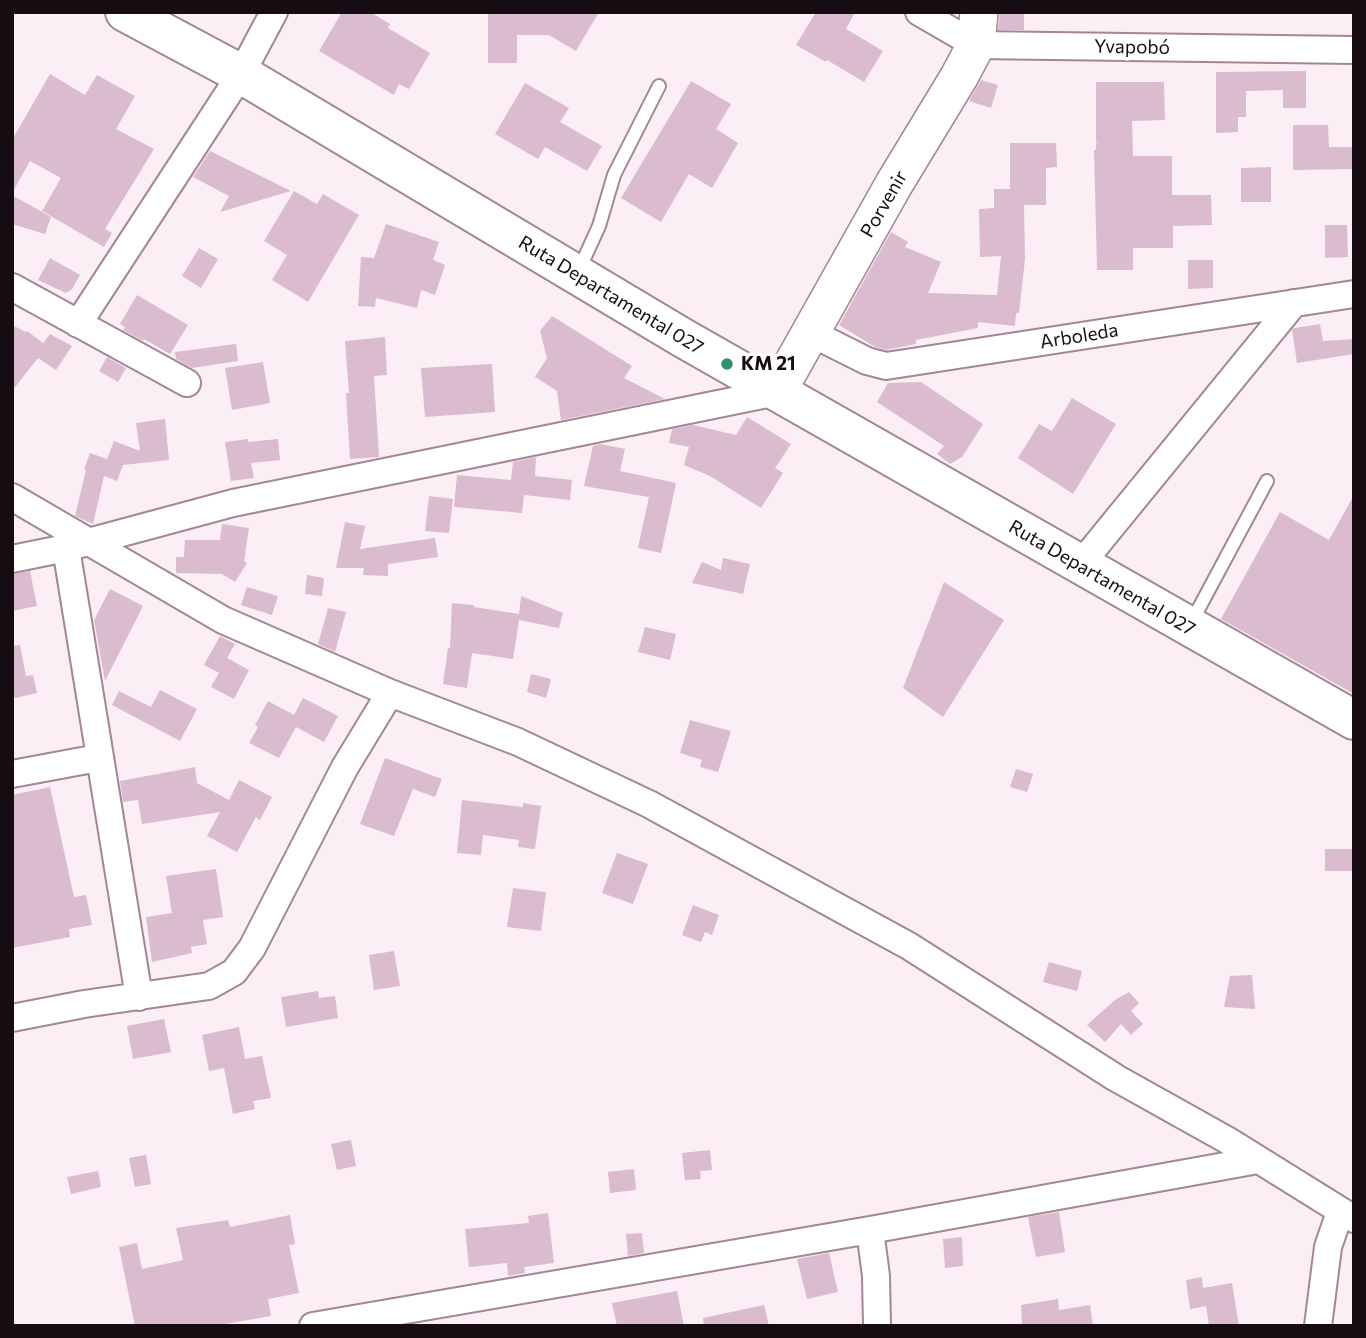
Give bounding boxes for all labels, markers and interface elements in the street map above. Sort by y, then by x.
street label: Yvapobó [1094,35,1170,59]
street label: Porvenir [856,167,912,241]
street label: Ruta Departamental 027 [514,231,708,359]
street label: Arboleda [1038,319,1120,353]
place label: KM 21 [741,353,796,375]
marker: KM 21 [719,356,735,372]
street label: Ruta Departamental 027 [1005,515,1199,641]

